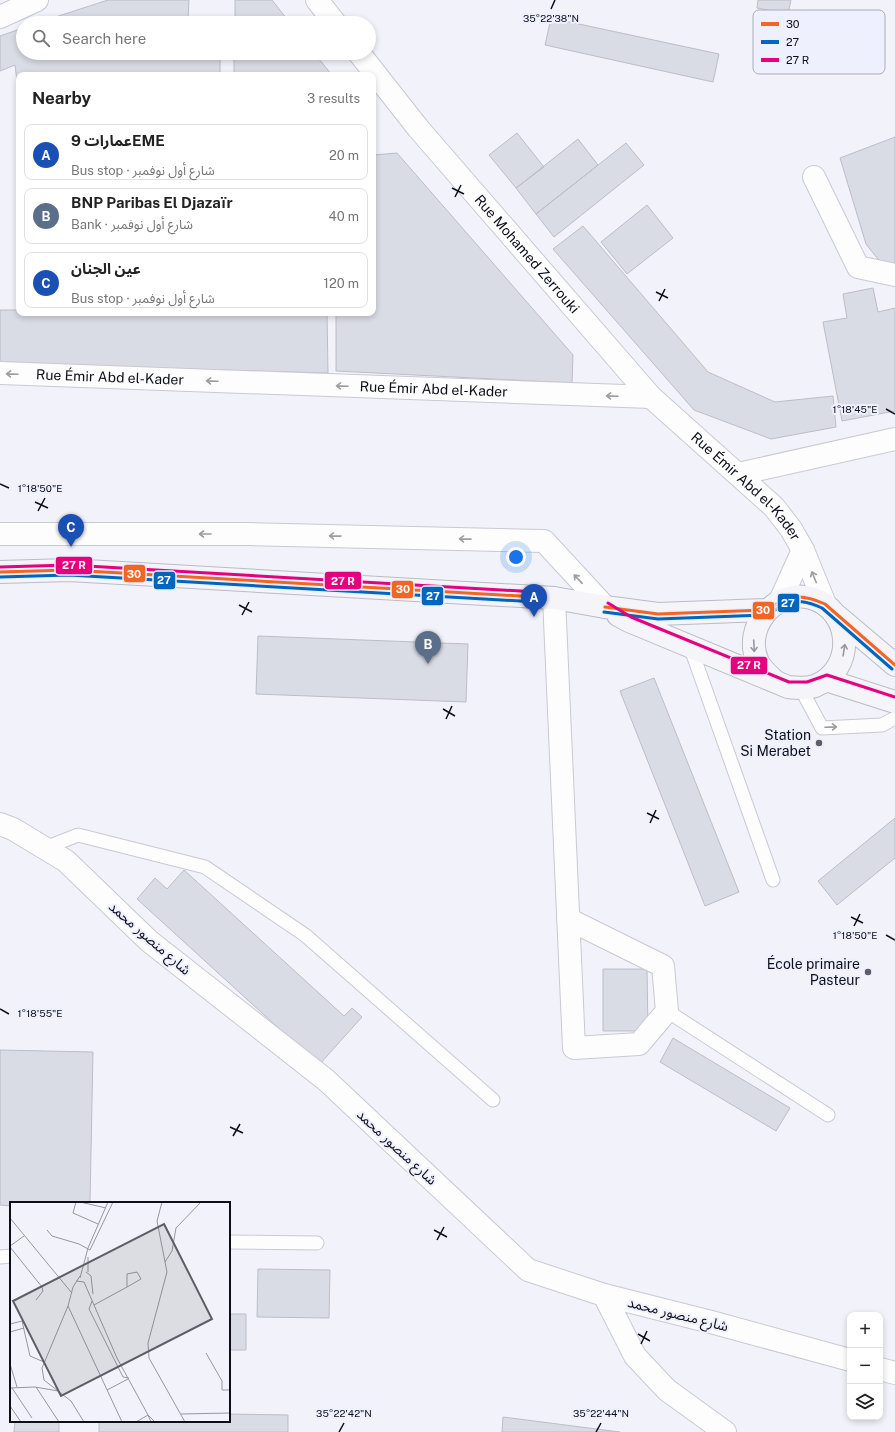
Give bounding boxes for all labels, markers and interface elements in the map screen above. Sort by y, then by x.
legend [753,10,885,74]
text: 35°22'38"N [523,12,579,24]
search box [16,16,376,60]
text: 30 [786,18,800,30]
icon: search [30,27,52,49]
text: Search here [62,30,146,47]
text: 27 [786,36,800,48]
text: 27 R [786,54,809,66]
text: Nearby [32,88,91,108]
text: 3 results [307,91,360,106]
text: عمارات 9EME [71,132,165,149]
text: A [41,148,51,163]
text: 20 m [329,148,359,163]
text: Bus stop · شارع أول نوفمبر [71,163,215,178]
street label: Rue Mohamed Zerrouki [471,191,583,316]
text: BNP Paribas El Djazaïr [71,194,233,211]
text: B [42,209,50,224]
text: 40 m [328,209,359,224]
text: Bank · شارع أول نوفمبر [71,217,193,232]
text: عين الجنان [71,260,141,277]
text: C [41,276,51,291]
text: 120 m [324,276,359,291]
text: Bus stop · شارع أول نوفمبر [71,291,215,306]
street label: Rue Émir Abd el-Kader [36,366,184,388]
one-way arrow [6,370,19,377]
one-way arrow [206,377,219,385]
street label: Rue Émir Abd el-Kader [359,378,508,400]
one-way arrow [336,382,349,390]
one-way arrow [606,392,619,400]
text: 1°18'45"E [833,403,877,415]
street label: Rue Émir Abd el-Kader [688,429,804,543]
text: 1°18'50"E [18,482,62,494]
pin: C [58,514,84,547]
one-way arrow [199,530,212,538]
one-way arrow [329,532,342,540]
one-way arrow [459,535,472,543]
your location [506,547,526,567]
line badge: 27 R [55,556,93,575]
text: 27 R [62,559,86,571]
line badge: 30 [123,564,146,583]
text: 30 [127,568,141,580]
line badge: 27 [153,571,176,590]
line badge: 27 R [324,571,362,590]
one-way arrow [810,571,818,583]
text: 27 [157,574,171,586]
one-way arrow [574,574,583,584]
text: 27 R [331,575,355,587]
line badge: 30 [391,580,414,599]
text: 30 [396,583,410,595]
pin: A [521,584,547,617]
line badge: 27 [421,586,444,606]
text: 27 [426,590,440,602]
line badge: 27 [777,593,800,613]
text: 27 [781,597,795,609]
line badge: 30 [752,601,775,620]
text: 30 [756,604,770,616]
pin: B [415,631,441,664]
one-way arrow [751,639,758,652]
one-way arrow [840,644,848,657]
line badge: 27 R [730,656,768,675]
text: 27 R [737,659,761,671]
one-way arrow [824,724,837,731]
place label: Station Si Merabet [740,727,811,759]
marker: Station Si Merabet [814,738,824,748]
street label: شارع منصور محمد [104,898,194,980]
text: 1°18'50"E [833,929,877,941]
place label: École primaire Pasteur [767,955,860,988]
marker: École primaire Pasteur [863,967,873,977]
text: 1°18'55"E [18,1007,63,1019]
street label: شارع منصور محمد [352,1106,440,1190]
inset map [10,1202,230,1422]
street label: شارع منصور محمد [625,1294,730,1337]
map controls [847,1312,883,1420]
button: + [847,1312,883,1348]
button: − [847,1348,883,1384]
button: layers [847,1384,883,1420]
text: 35°22'42"N [316,1407,372,1419]
text: 35°22'44"N [573,1407,629,1419]

